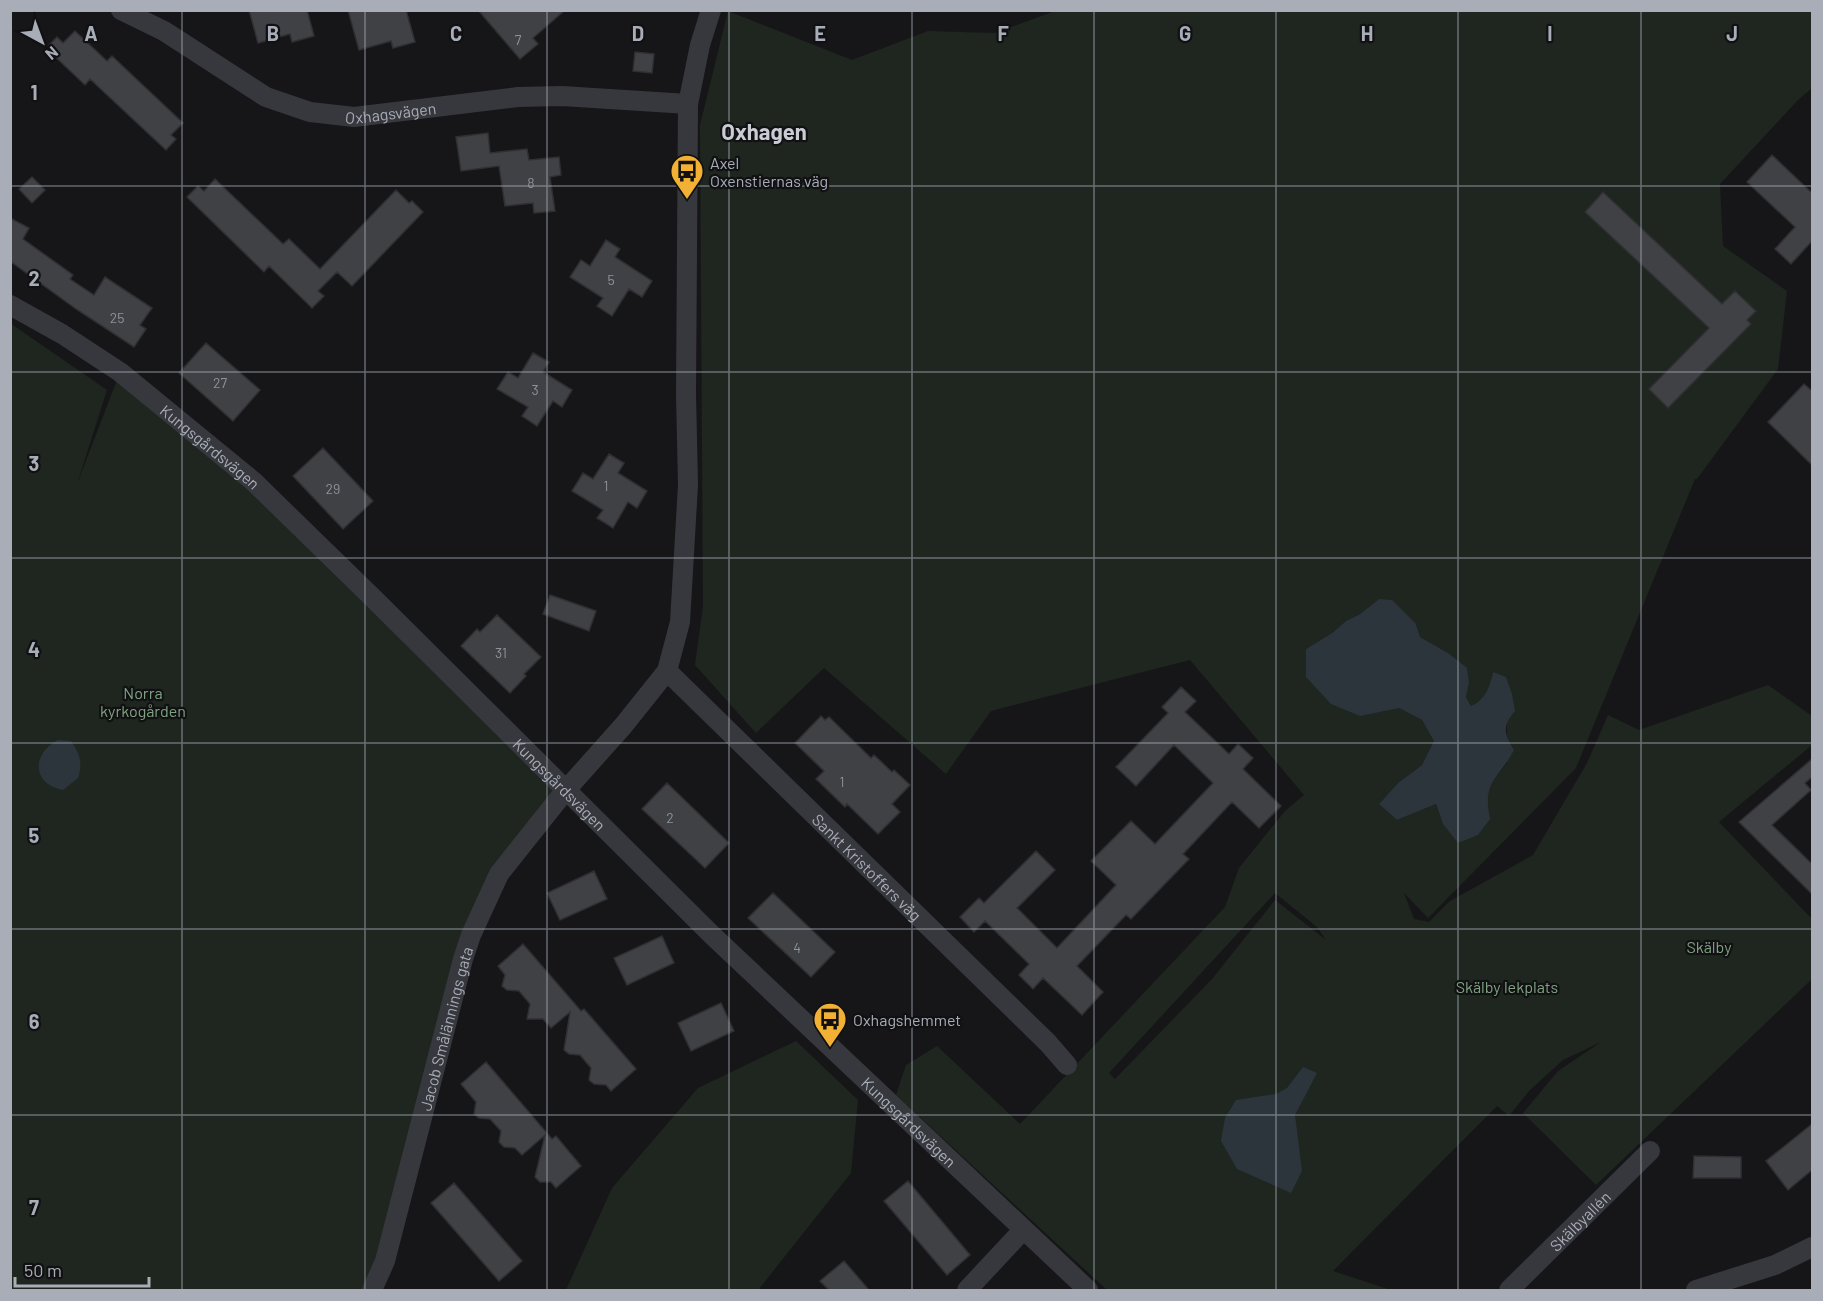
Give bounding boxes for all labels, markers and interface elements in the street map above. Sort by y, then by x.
north arrow [12,12,72,72]
text: A [84,21,98,45]
text: B [267,21,279,45]
text: C [450,21,462,45]
text: D [632,21,644,45]
text: E [814,21,826,45]
text: F [997,21,1009,45]
text: G [1179,21,1191,45]
text: H [1361,21,1373,45]
text: I [1547,21,1553,45]
text: J [1726,21,1738,45]
house number: 7 [515,31,522,48]
text: N [42,43,62,64]
text: 1 [30,80,38,104]
street label: Oxhagsvägen [344,98,437,127]
district label: Oxhagen [721,118,807,144]
bus stop icon: Axel Oxenstiernas väg [669,153,705,200]
place label: Axel Oxenstiernas väg [710,153,828,190]
house number: 8 [527,174,535,191]
text: 2 [28,266,40,290]
house number: 5 [607,271,615,288]
house number: 25 [110,309,124,326]
house number: 27 [213,374,227,391]
house number: 3 [531,381,539,398]
street label: Kungsgårdsvägen [157,400,264,492]
text: 3 [29,451,39,475]
house number: 1 [604,477,608,494]
house number: 29 [326,480,340,497]
text: 4 [28,637,40,661]
house number: 31 [495,644,507,661]
park label: Norra kyrkogården [100,683,186,720]
street label: Kungsgårdsvägen [510,734,610,834]
house number: 1 [840,773,844,790]
house number: 2 [666,809,674,826]
street label: Sankt Kristoffers väg [809,809,926,924]
text: 5 [29,823,40,847]
park label: Skälby [1686,937,1732,956]
house number: 4 [793,939,801,956]
street label: Jacob Smålännings gata [415,944,476,1113]
park label: Skälby lekplats [1456,977,1558,996]
bus stop icon: Oxhagshemmet [812,1001,848,1048]
text: 6 [29,1009,40,1033]
place label: Oxhagshemmet [853,1010,961,1029]
street label: Kungsgårdsvägen [858,1072,961,1171]
street label: Skälbyallén [1545,1186,1614,1255]
text: 7 [29,1195,39,1219]
scale bar [15,1250,148,1288]
text: 50 m [24,1259,62,1281]

